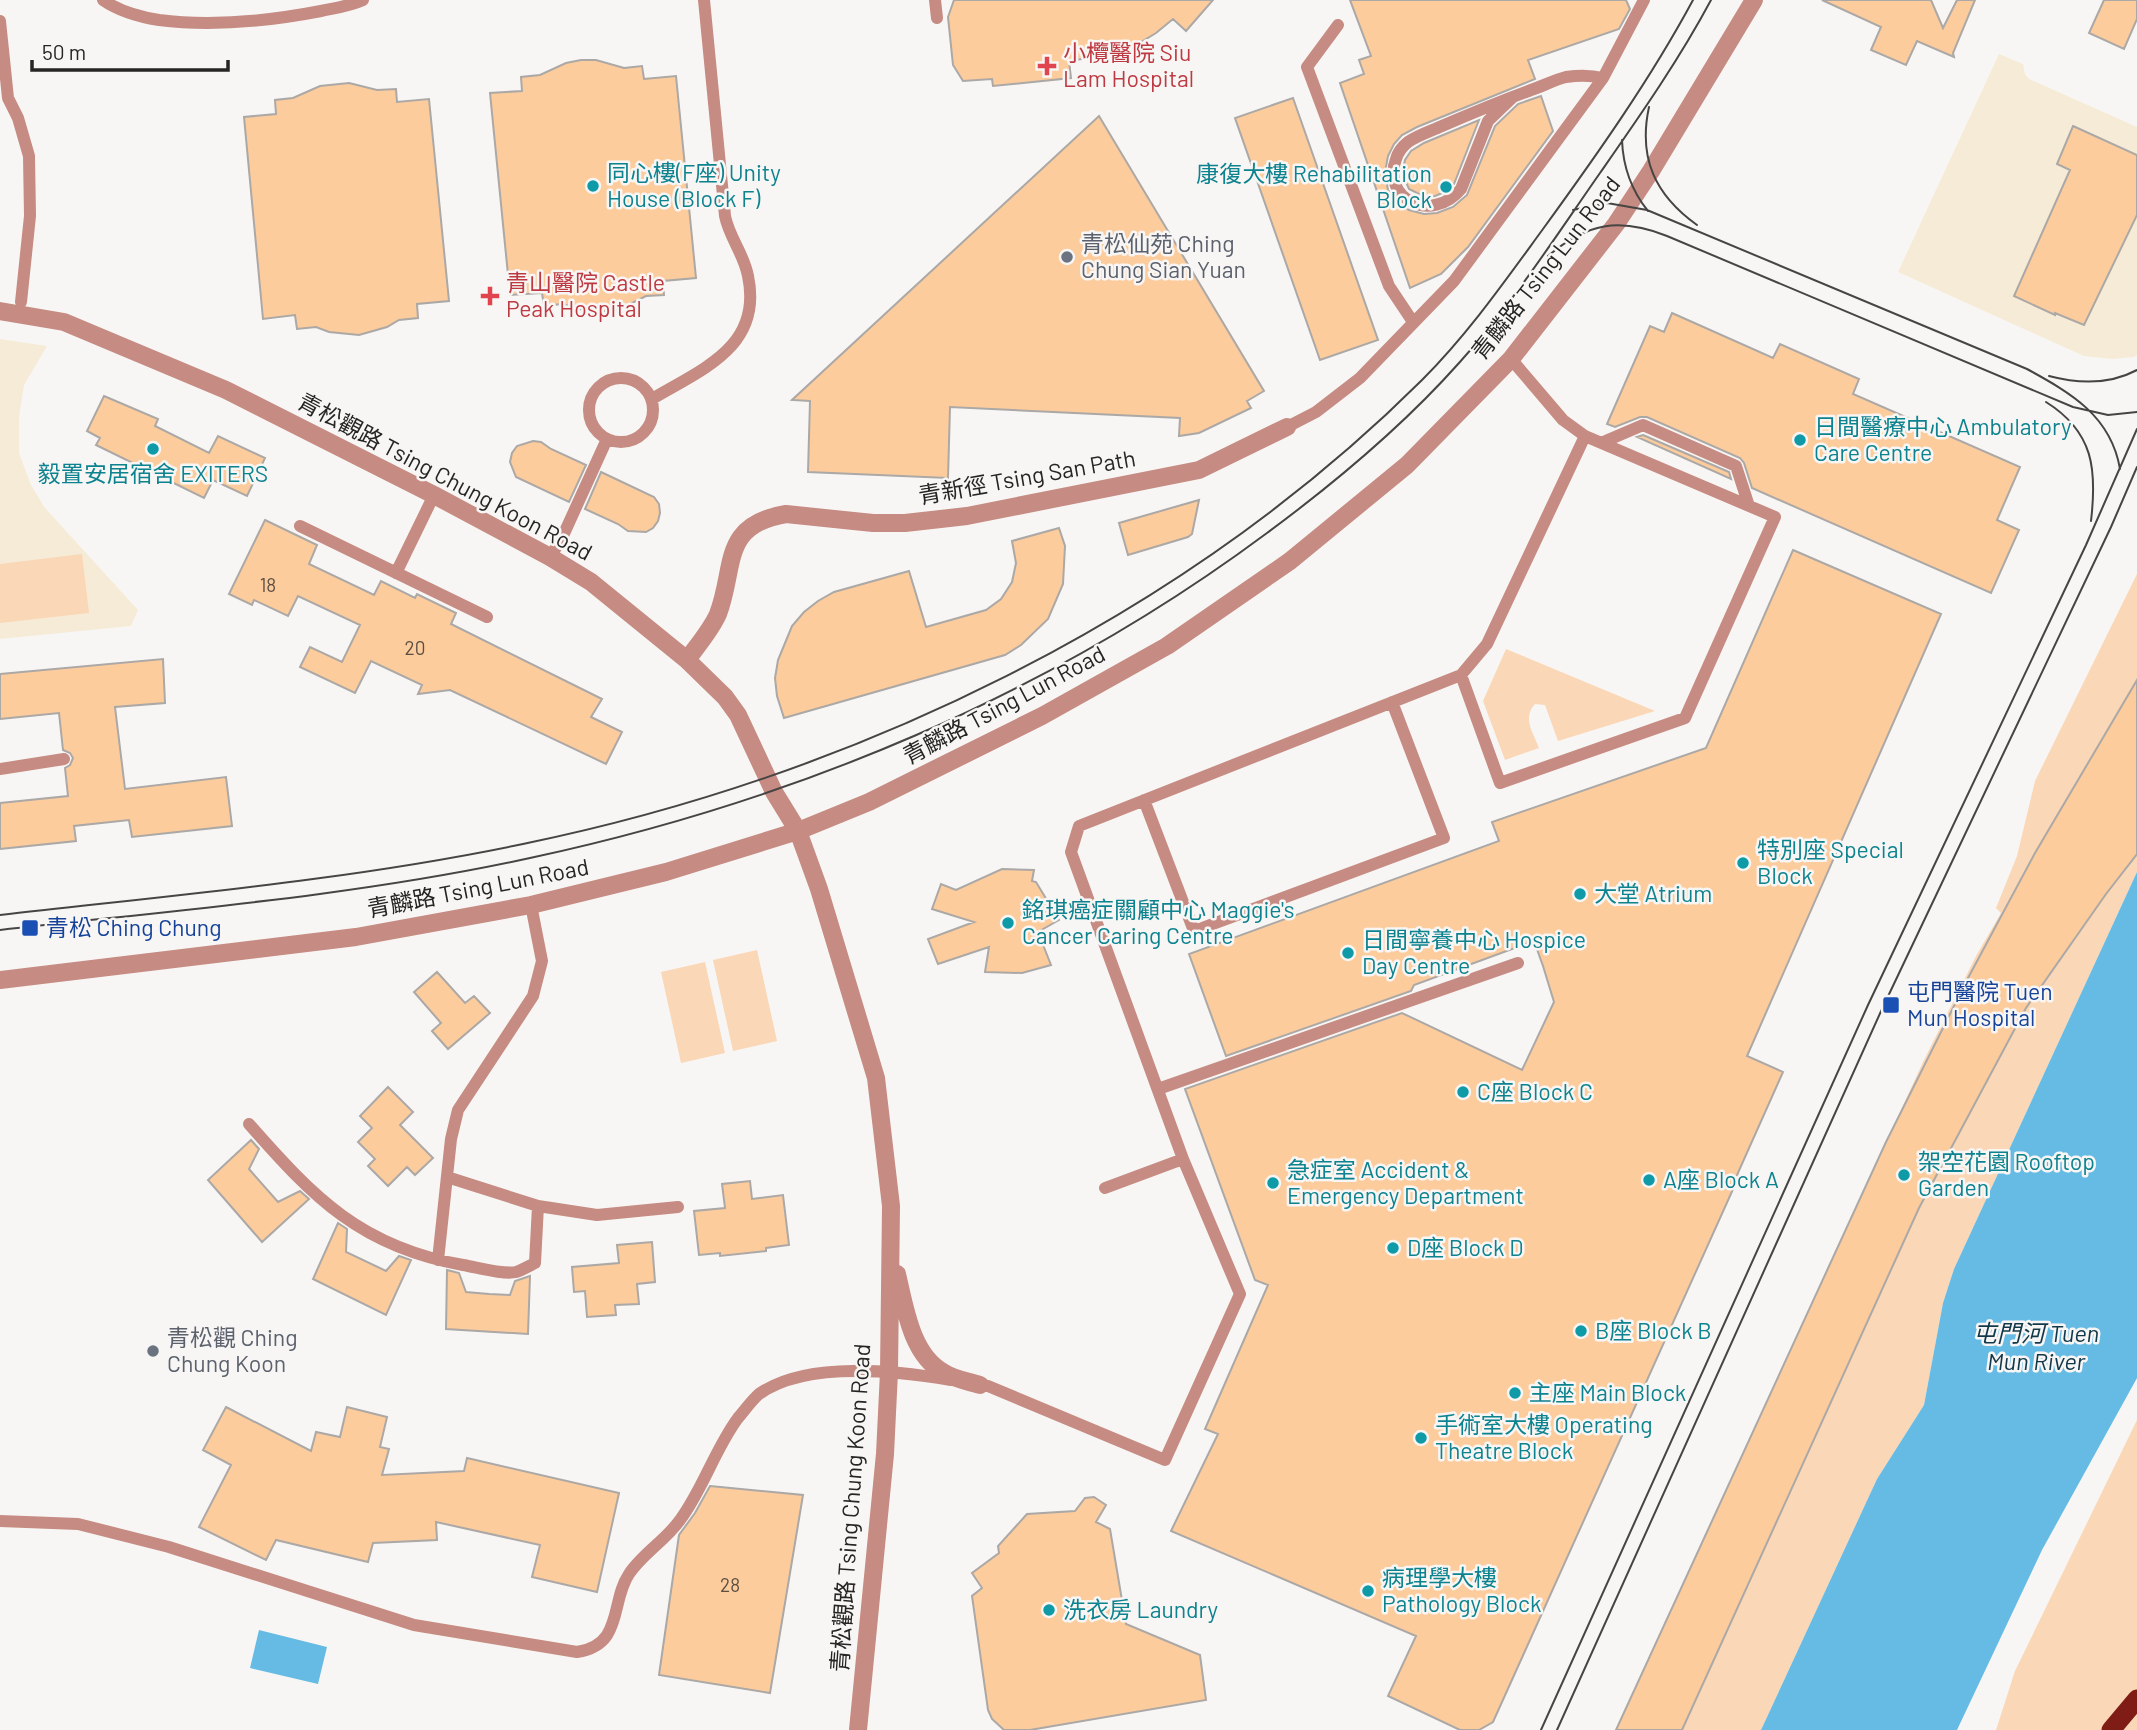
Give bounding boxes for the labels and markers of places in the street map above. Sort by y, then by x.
place label: 小欖醫院 Siu Lam Hospital [1063,38,1194,92]
marker: 小欖醫院 Siu Lam Hospital [1037,56,1057,76]
place label: 同心樓(F座) Unity House (Block F) [607,158,781,212]
place label: 康復大樓 Rehabilitation Block [1196,159,1432,213]
marker: 同心樓(F座) Unity House (Block F) [585,178,601,194]
marker: 康復大樓 Rehabilitation Block [1438,179,1454,195]
place label: 青松仙苑 Ching Chung Sian Yuan [1081,229,1246,283]
marker: 青松仙苑 Ching Chung Sian Yuan [1059,249,1075,265]
place label: 青山醫院 Castle Peak Hospital [506,268,665,322]
marker: 青山醫院 Castle Peak Hospital [480,286,500,306]
place label: 日間醫療中心 Ambulatory Care Centre [1814,412,2072,466]
marker: 日間醫療中心 Ambulatory Care Centre [1792,432,1808,448]
marker: 毅置安居宿舍 EXITERS [145,441,161,457]
place label: 毅置安居宿舍 EXITERS [38,459,268,487]
place label: 特別座 Special Block [1757,835,1904,889]
marker: 特別座 Special Block [1735,855,1751,871]
place label: 大堂 Atrium [1594,879,1712,907]
marker: 大堂 Atrium [1572,886,1588,902]
place label: 銘琪癌症關顧中心 Maggie's Cancer Caring Centre [1022,895,1295,949]
place label: 青松 Ching Chung [46,913,222,941]
marker: 銘琪癌症關顧中心 Maggie's Cancer Caring Centre [1000,915,1016,931]
marker: 青松 Ching Chung [20,918,40,938]
place label: 日間寧養中心 Hospice Day Centre [1362,925,1586,979]
marker: 日間寧養中心 Hospice Day Centre [1340,945,1356,961]
place label: 屯門醫院 Tuen Mun Hospital [1907,977,2053,1031]
marker: 屯門醫院 Tuen Mun Hospital [1881,995,1901,1015]
place label: C座 Block C [1477,1077,1593,1105]
marker: C座 Block C [1455,1084,1471,1100]
place label: 架空花園 Rooftop Garden [1918,1147,2095,1201]
place label: 急症室 Accident & Emergency Department [1287,1155,1524,1209]
place label: A座 Block A [1663,1165,1779,1193]
marker: 架空花園 Rooftop Garden [1896,1167,1912,1183]
marker: A座 Block A [1641,1172,1657,1188]
marker: 急症室 Accident & Emergency Department [1265,1175,1281,1191]
place label: D座 Block D [1407,1233,1523,1261]
marker: D座 Block D [1385,1240,1401,1256]
place label: B座 Block B [1595,1316,1712,1344]
place label: 青松觀 Ching Chung Koon [167,1323,298,1377]
marker: B座 Block B [1573,1323,1589,1339]
marker: 青松觀 Ching Chung Koon [145,1343,161,1359]
place label: 主座 Main Block [1529,1378,1686,1406]
marker: 主座 Main Block [1507,1385,1523,1401]
place label: 手術室大樓 Operating Theatre Block [1435,1410,1653,1464]
marker: 手術室大樓 Operating Theatre Block [1413,1430,1429,1446]
place label: 病理學大樓 Pathology Block [1382,1563,1541,1617]
marker: 病理學大樓 Pathology Block [1360,1583,1376,1599]
place label: 洗衣房 Laundry [1063,1595,1219,1623]
marker: 洗衣房 Laundry [1041,1602,1057,1618]

